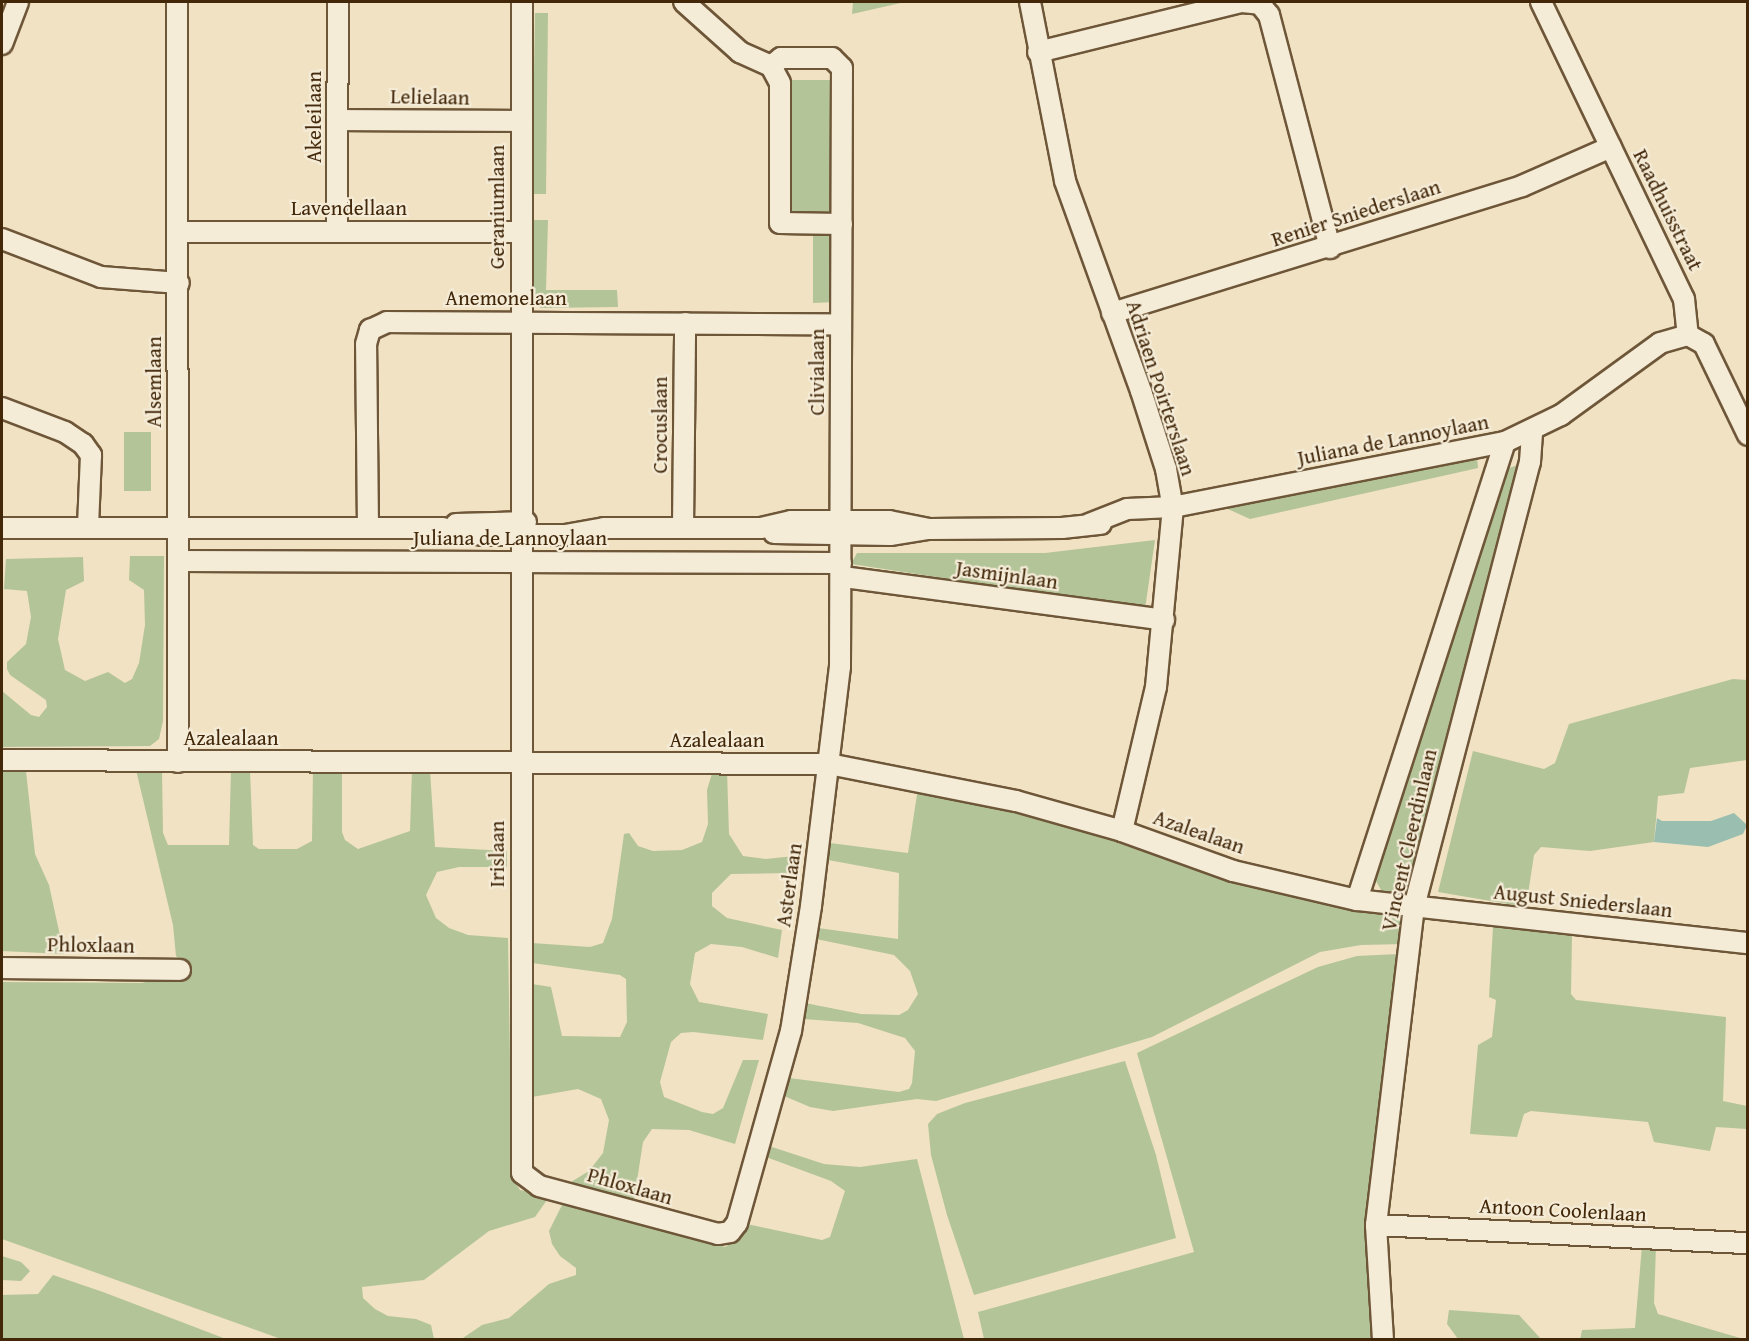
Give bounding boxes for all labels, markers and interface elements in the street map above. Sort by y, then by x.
street label: Akeleilaan [301,71,327,163]
street label: Lelielaan [390,84,470,110]
street label: Geraniumlaan [484,145,510,269]
street label: Raadhuisstraat [1628,145,1708,275]
street label: Renier Sniederslaan [1268,174,1444,252]
street label: Lavendellaan [291,195,407,221]
street label: Anemonelaan [445,285,567,311]
street label: Adriaen Poirterslaan [1121,297,1201,479]
street label: Clivialaan [804,328,830,416]
street label: Alsemlaan [141,336,167,428]
street label: Crocuslaan [647,376,673,474]
street label: Juliana de Lannoylaan [1295,409,1491,471]
street label: Juliana de Lannoylaan [413,525,607,551]
street label: Jasmijnlaan [954,555,1060,595]
street label: Azalealaan [183,725,279,751]
street label: Azalealaan [669,727,765,753]
street label: Vincent Cleerdinlaan [1376,746,1442,934]
street label: Azalealaan [1150,805,1248,859]
street label: Irislaan [484,821,510,887]
street label: Asterlaan [771,841,807,929]
street label: August Sniederslaan [1492,879,1674,923]
street label: Phloxlaan [47,932,135,958]
street label: Phloxlaan [584,1162,676,1210]
street label: Antoon Coolenlaan [1479,1193,1647,1227]

